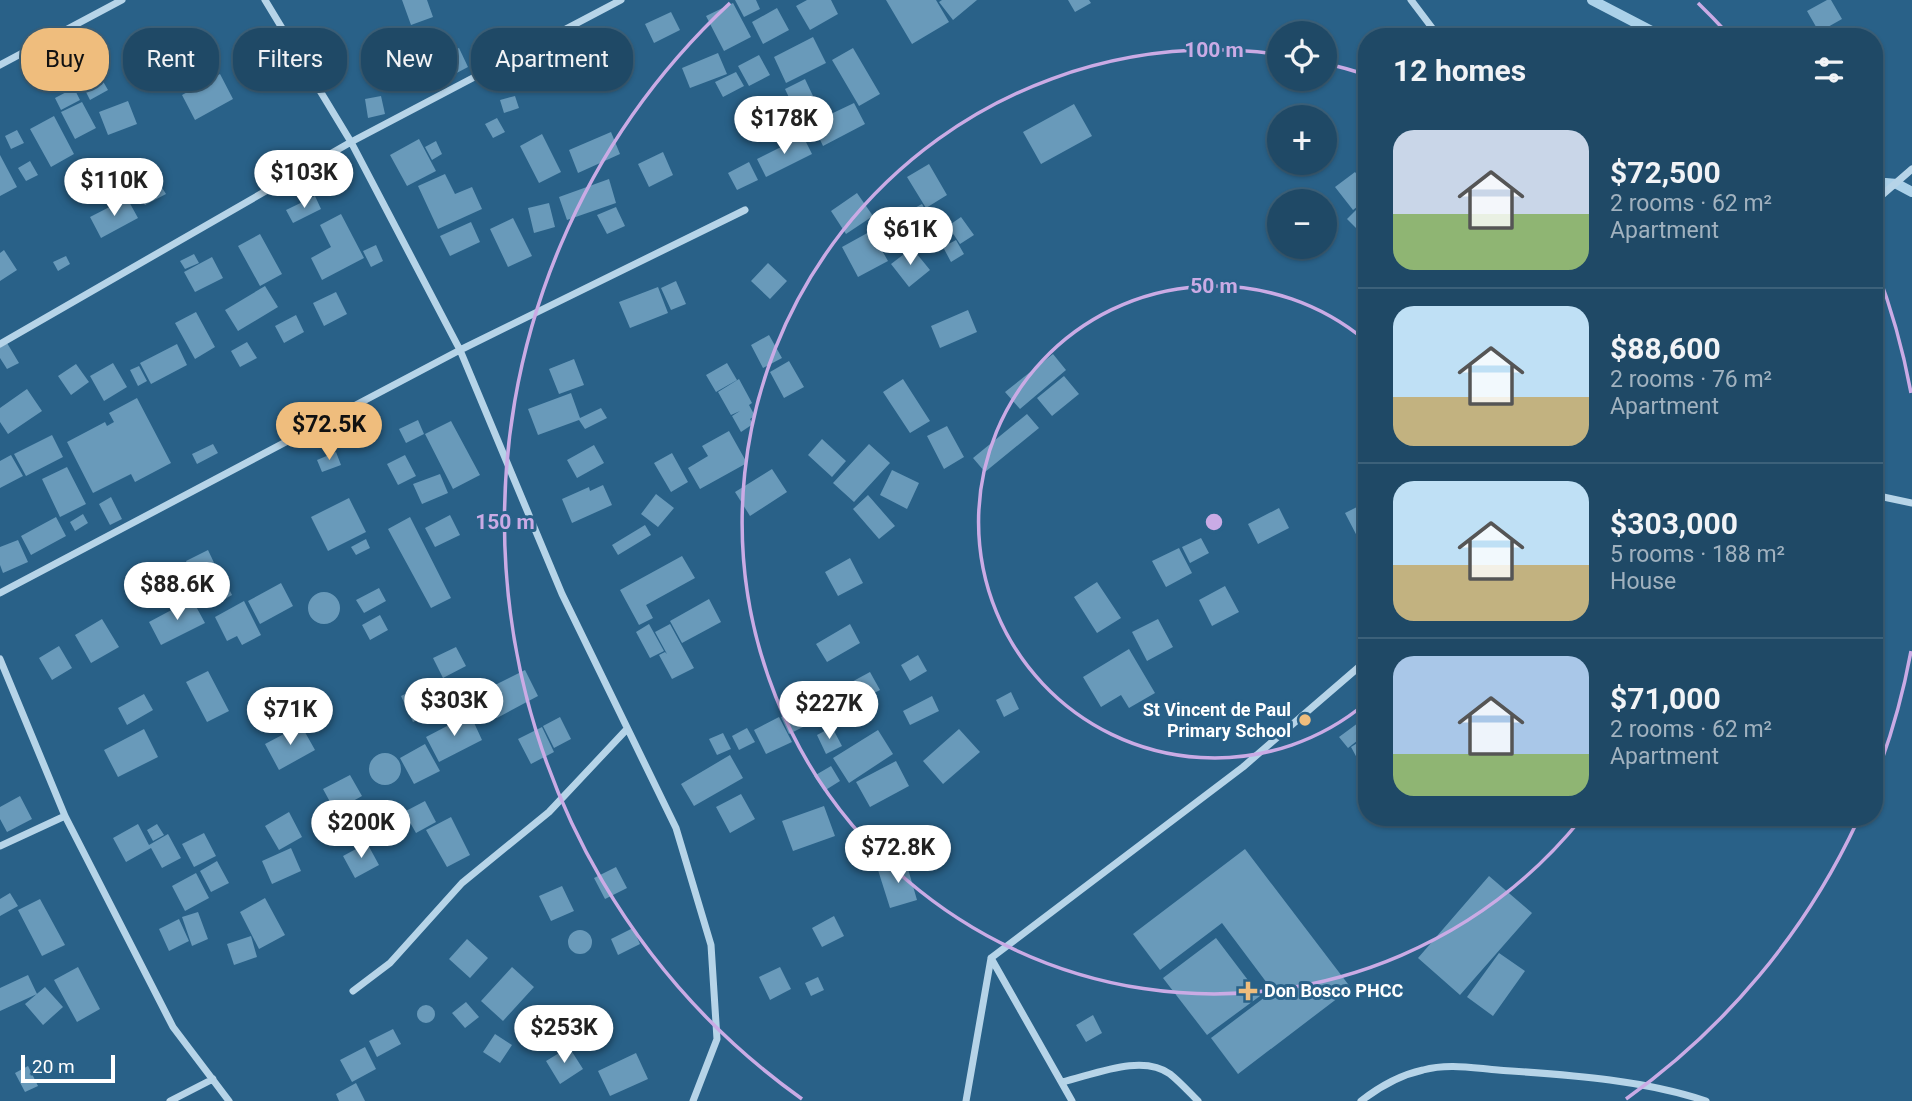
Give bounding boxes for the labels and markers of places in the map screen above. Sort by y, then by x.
pin: $178K [735,96,833,156]
pin: $103K [255,150,353,210]
pin: $110K [65,158,163,218]
pin: $61K [869,208,951,267]
pin: $72.5K [272,402,386,462]
centre of rings [1202,510,1226,534]
pin: $88.6K [120,562,234,622]
pin: $303K [405,678,503,738]
pin: $227K [780,682,878,741]
pin: $71K [249,688,331,747]
place label: St Vincent de Paul Primary School [1143,699,1291,741]
marker: St Vincent de Paul Primary School [1297,712,1313,728]
pin: $200K [312,800,410,860]
pin: $72.8K [841,826,955,885]
place label: Don Bosco PHCC [1264,980,1403,1001]
marker: Don Bosco PHCC [1238,981,1258,1001]
pin: $253K [515,1006,613,1065]

